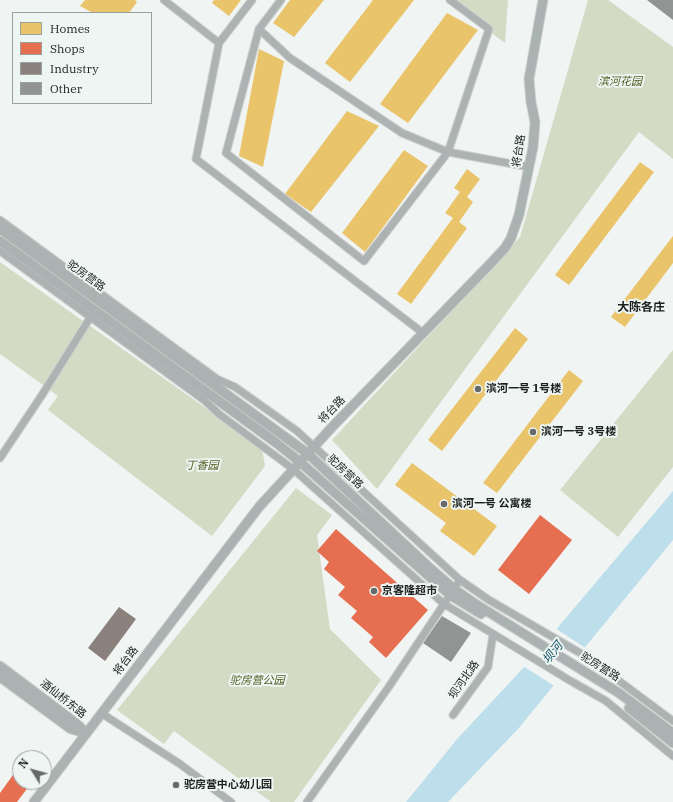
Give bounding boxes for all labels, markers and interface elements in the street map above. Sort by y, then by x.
legend [12,12,152,104]
text: Homes [50,21,90,36]
text: Shops [50,41,85,56]
text: Industry [50,61,99,76]
park label: 滨河花园 [598,75,642,89]
text: Other [50,81,82,96]
street label: 将台路 [510,134,528,168]
street label: 驼房营路 [64,258,108,294]
district label: 大陈各庄 [617,301,665,315]
place label: 滨河一号 1号楼 [486,382,561,396]
marker: 滨河一号 1号楼 [473,384,483,394]
street label: 将台路 [316,394,348,426]
place label: 滨河一号 3号楼 [541,425,616,439]
marker: 滨河一号 3号楼 [528,427,538,437]
street label: 驼房营路 [324,452,366,492]
park label: 丁香园 [186,459,218,473]
place label: 滨河一号 公寓楼 [452,497,532,511]
marker: 滨河一号 公寓楼 [439,499,449,509]
place label: 京客隆超市 [382,584,437,598]
marker: 京客隆超市 [369,586,379,596]
water label: 坝河 [540,639,566,667]
street label: 将台路 [111,644,141,678]
street label: 驼房营路 [578,650,622,684]
street label: 坝河北路 [446,658,482,702]
park label: 驼房营公园 [230,674,284,688]
street label: 酒仙桥东路 [37,677,89,721]
north arrow [12,750,52,790]
text: N [15,756,31,771]
place label: 驼房营中心幼儿园 [184,778,272,792]
marker: 驼房营中心幼儿园 [171,780,181,790]

